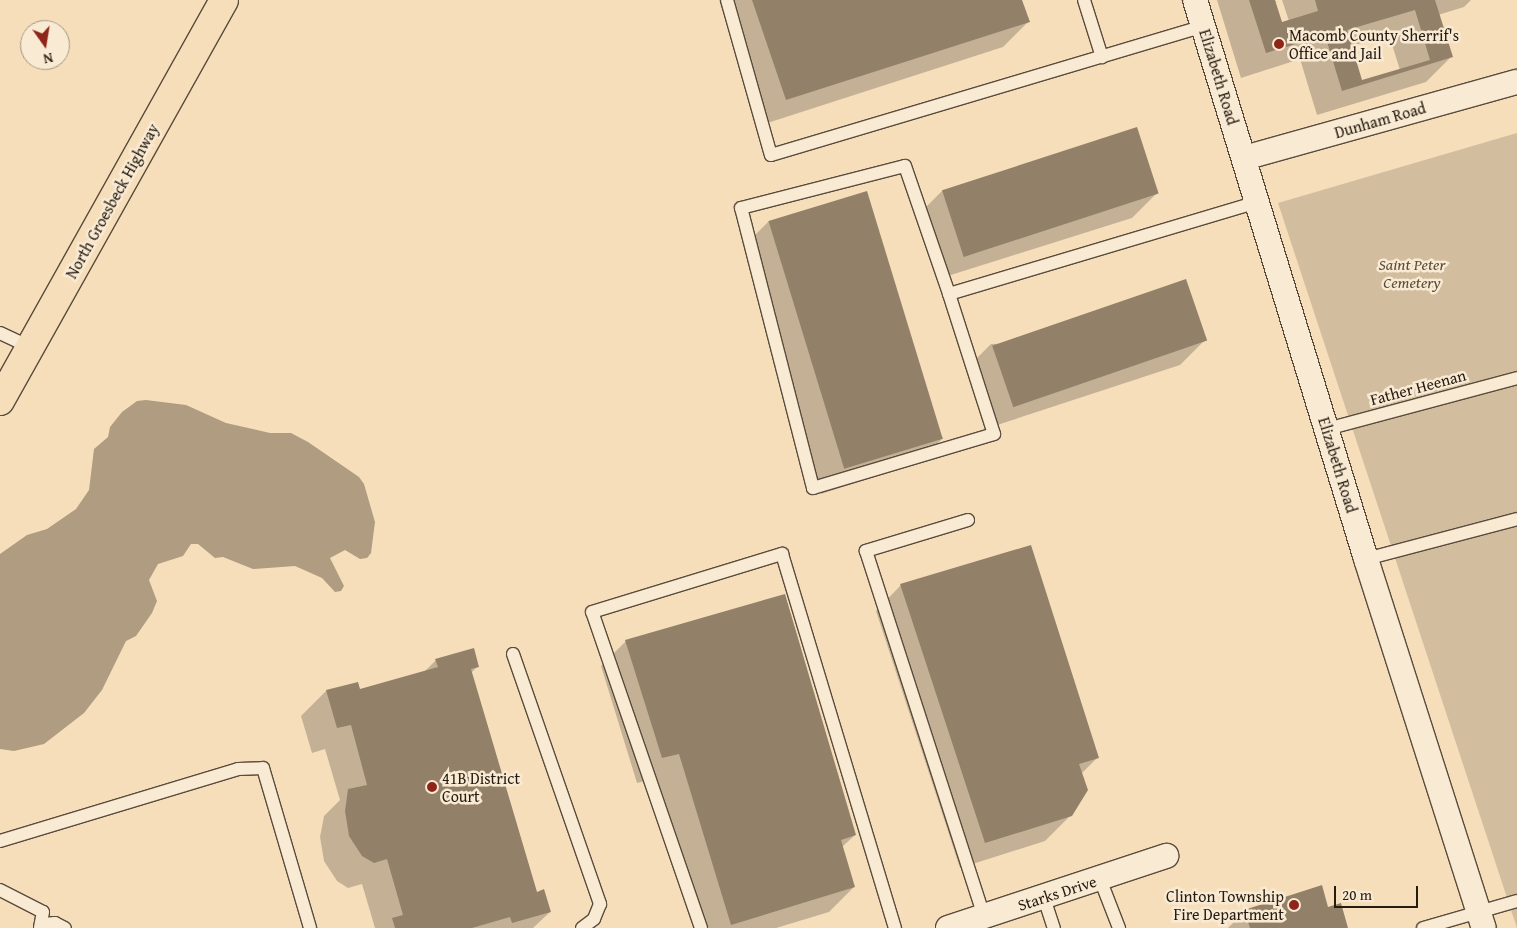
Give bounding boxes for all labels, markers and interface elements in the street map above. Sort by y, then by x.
north arrow [20,20,70,70]
place label: Macomb County Sherrif's Office and Jail [1289,25,1459,63]
street label: Elizabeth Road [1195,27,1243,127]
marker: Macomb County Sherrif's Office and Jail [1273,38,1285,50]
text: N [41,48,55,69]
street label: Dunham Road [1332,98,1428,142]
street label: North Groesbeck Highway [61,120,163,282]
park label: Saint Peter Cemetery [1379,254,1445,292]
street label: Father Heenan [1368,365,1468,409]
street label: Elizabeth Road [1314,415,1362,515]
place label: 41B District Court [442,768,520,806]
marker: 41B District Court [426,781,438,793]
street label: Starks Drive [1015,871,1099,915]
scale bar [1337,876,1421,908]
text: 20 m [1342,884,1372,905]
place label: Clinton Township Fire Department [1166,886,1284,924]
marker: Clinton Township Fire Department [1288,899,1300,911]

